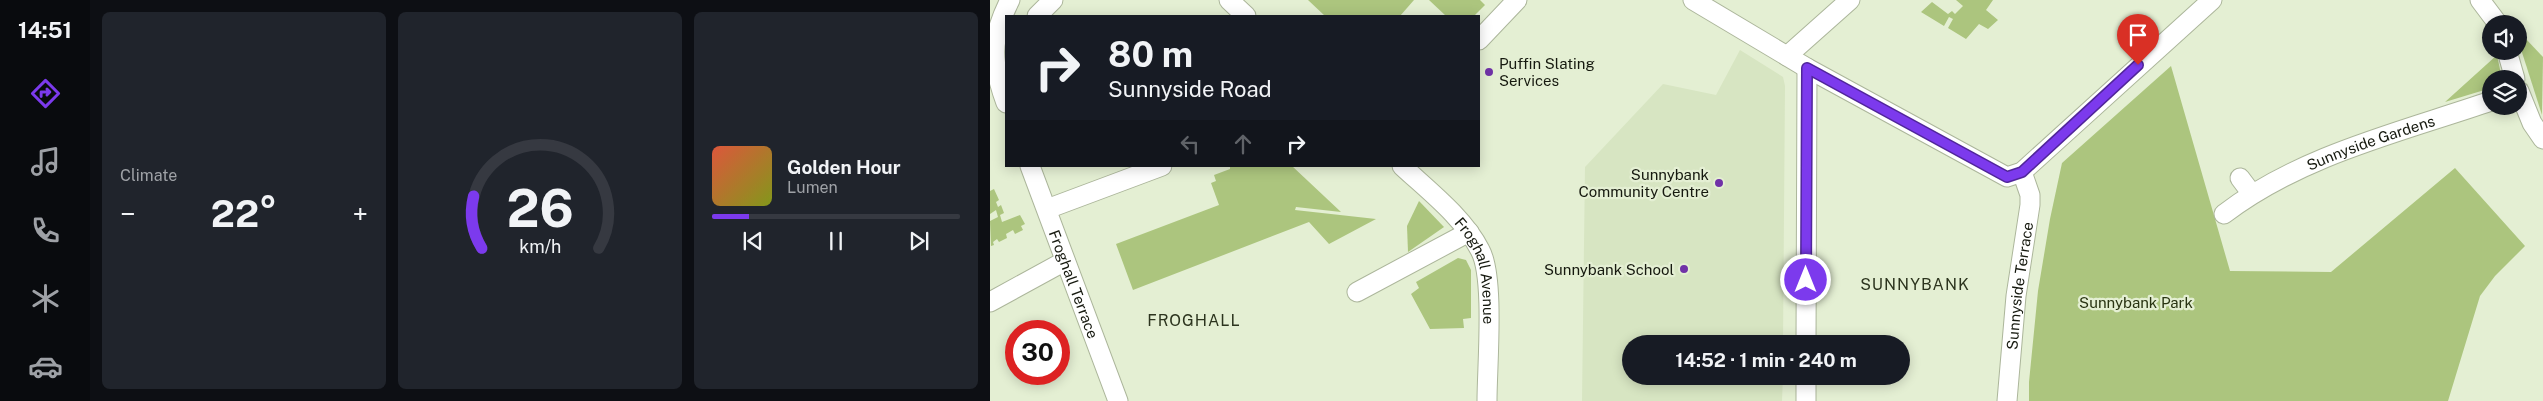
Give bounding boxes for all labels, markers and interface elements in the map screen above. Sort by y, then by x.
pin [2117,14,2159,65]
map controls [2482,15,2527,115]
button: sound [2482,15,2527,60]
text: 14:51 [18,17,72,43]
icon: arrive [2124,21,2152,49]
text: 80 m [1108,34,1193,75]
icon: right [1025,35,1090,100]
place label: Puffin Slating Services [1499,55,1595,89]
marker: Puffin Slating Services [1483,66,1495,78]
button: layers [2482,70,2527,115]
icon: directions [28,76,63,111]
text: Sunnyside Road [1108,76,1272,102]
street label: Sunnyside Gardens [2304,112,2437,173]
icon: left [1176,130,1204,158]
icon: ahead [1229,130,1257,158]
icon: right [1282,130,1310,158]
icon: music [28,144,63,179]
text: Golden Hour [787,156,901,178]
text: Climate [120,166,177,185]
place label: Sunnybank Community Centre [1578,166,1709,200]
marker: Sunnybank Community Centre [1713,177,1725,189]
text: 26 [506,178,574,239]
text: Lumen [787,178,838,197]
text: 22° [211,191,277,236]
text: − [120,197,136,230]
text: + [352,197,368,230]
icon: phone [28,213,63,248]
street label: Froghall Avenue [1452,214,1498,324]
street label: Sunnyside Terrace [2003,221,2036,350]
icon: previous [739,227,767,255]
icon: pause [822,227,850,255]
icon: next [905,227,933,255]
street label: Froghall Terrace [1046,227,1102,341]
text: km/h [519,236,561,257]
position arrow [1779,253,1831,305]
place label: Sunnybank School [1544,261,1674,278]
marker: Sunnybank School [1678,263,1690,275]
district label: SUNNYBANK [1860,275,1970,294]
icon: climate [28,281,63,316]
park label: Sunnybank Park [2079,294,2193,311]
district label: FROGHALL [1147,311,1241,330]
speed limit sign: 30 [1005,320,1070,385]
icon: car [28,349,63,384]
text: 14:52 · 1 min · 240 m [1675,349,1857,371]

